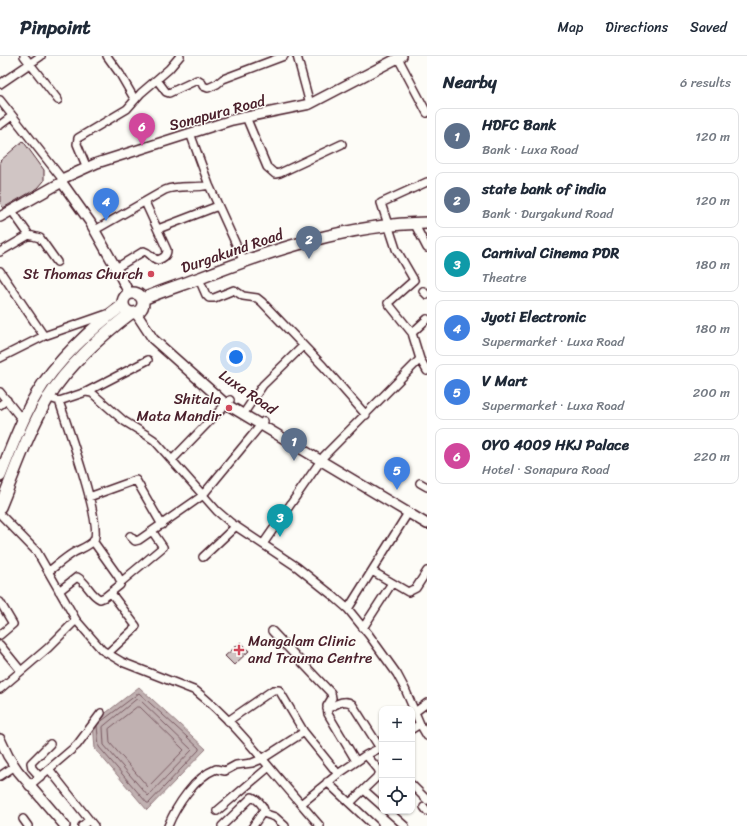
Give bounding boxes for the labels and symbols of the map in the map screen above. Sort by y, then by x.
street label: Sonapura Road [166,87,269,138]
pin: 6 [129,113,155,146]
pin: 4 [93,188,119,221]
street label: Durgakund Road [178,221,288,281]
pin: 2 [296,226,322,259]
place label: St Thomas Church [23,261,143,287]
marker: St Thomas Church [146,269,156,279]
your location [226,347,246,367]
street label: Luxa Road [213,362,283,422]
place label: Shitala Mata Mandir [137,386,222,429]
marker: Shitala Mata Mandir [224,403,234,413]
pin: 1 [281,428,307,461]
pin: 5 [384,457,410,490]
pin: 3 [267,504,293,537]
place label: Mangalam Clinic and Trauma Centre [248,628,372,671]
marker: Mangalam Clinic and Trauma Centre [233,644,245,656]

